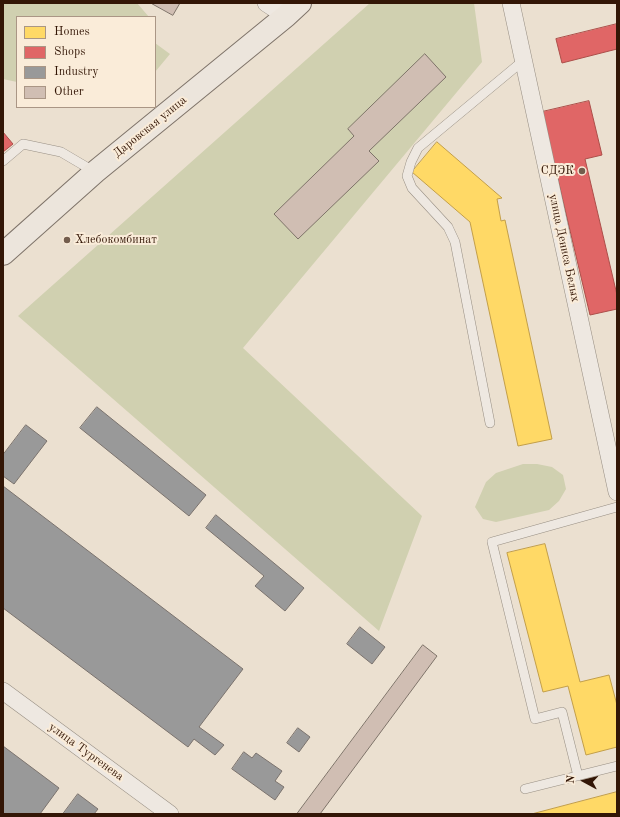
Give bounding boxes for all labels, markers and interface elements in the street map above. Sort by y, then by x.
legend [16,16,156,108]
text: Homes [54,26,90,38]
text: Shops [54,46,85,58]
text: Industry [54,66,99,78]
text: Other [54,86,84,98]
street label: Даровская улица [110,93,190,161]
place label: СДЭК [541,164,574,178]
marker: СДЭК [577,166,587,176]
street label: улица Дениса Белых [545,193,583,303]
place label: Хлебокомбинат [75,233,157,247]
marker: Хлебокомбинат [62,235,72,245]
street label: улица Тургенева [46,720,126,784]
north arrow [564,761,604,801]
text: N [566,775,578,784]

